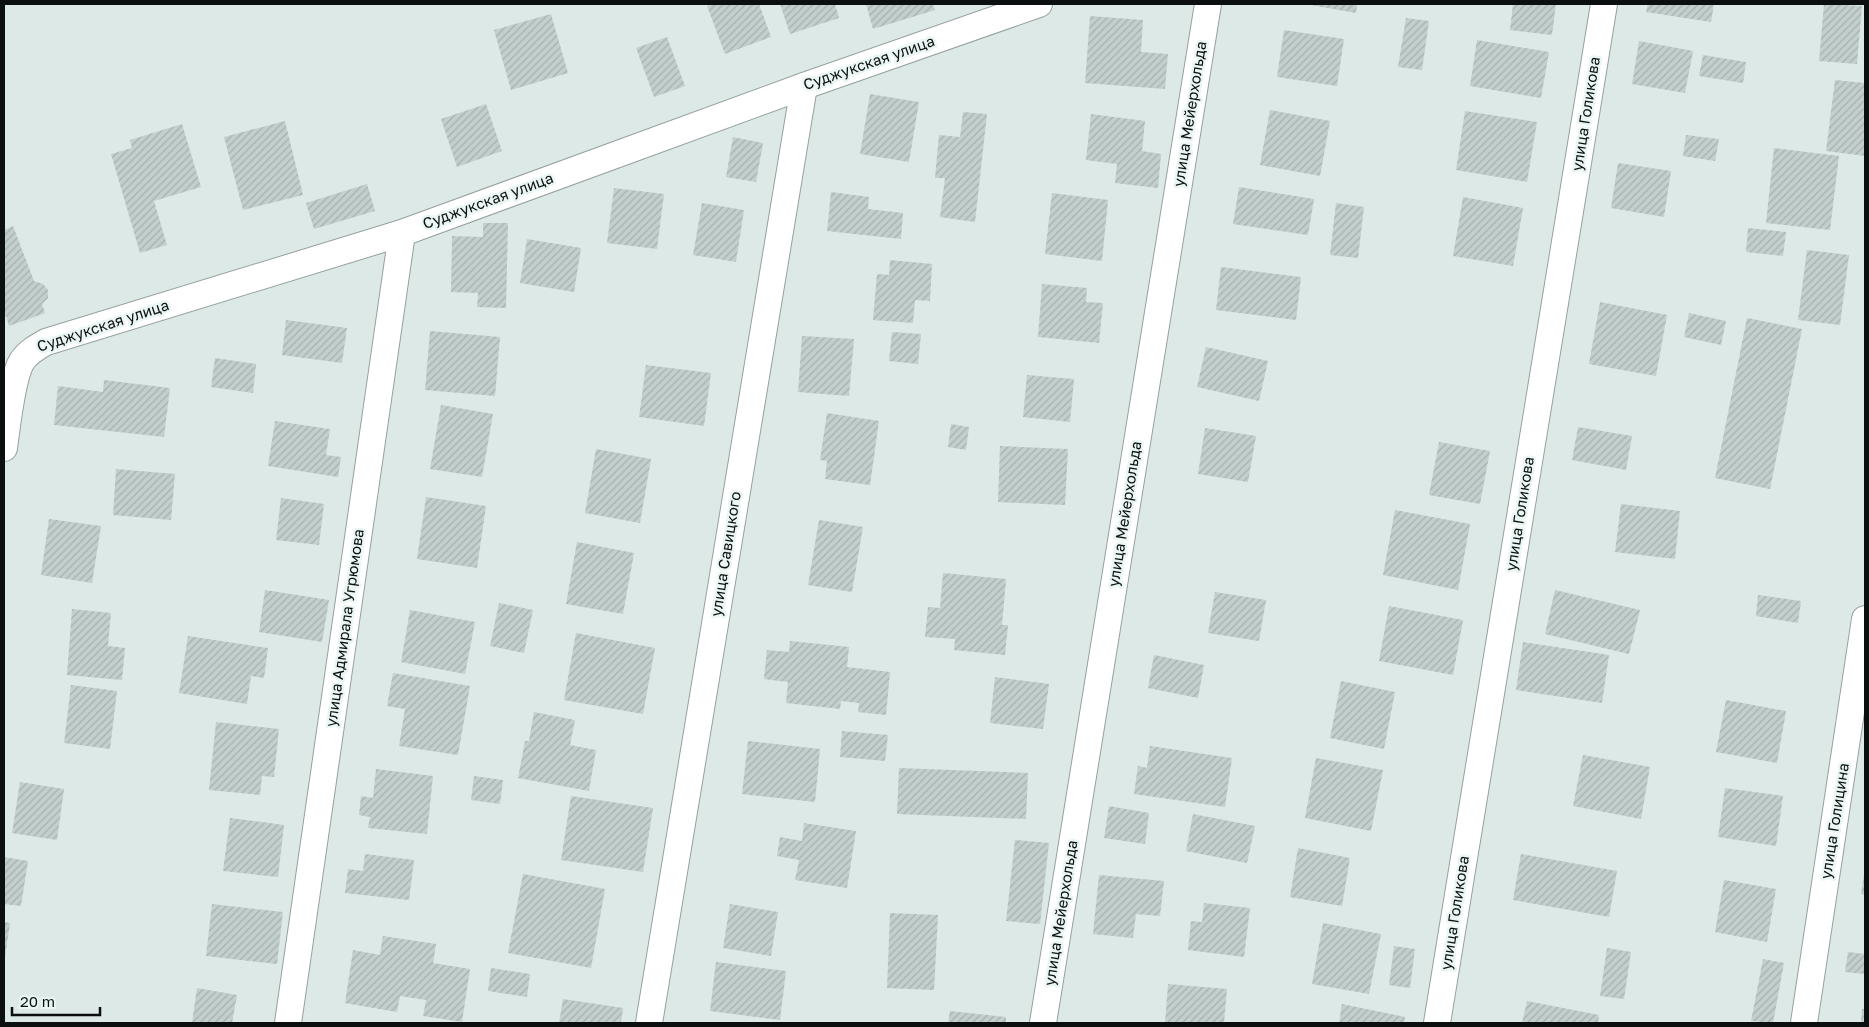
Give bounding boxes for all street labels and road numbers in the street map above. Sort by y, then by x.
street label: Суджукская улица [801,31,937,93]
street label: улица Мейерхольда [1169,40,1209,188]
street label: улица Голикова [1567,55,1603,172]
street label: Суджукская улица [420,168,555,232]
street label: Суджукская улица [34,295,171,355]
street label: улица Мейерхольда [1104,440,1144,588]
street label: улица Голикова [1501,455,1537,572]
street label: улица Савицкого [706,490,744,618]
street label: улица Адмирала Угрюмова [321,528,367,728]
street label: улица Голицина [1816,762,1852,880]
street label: улица Мейерхольда [1040,839,1080,987]
street label: улица Голикова [1436,854,1472,971]

